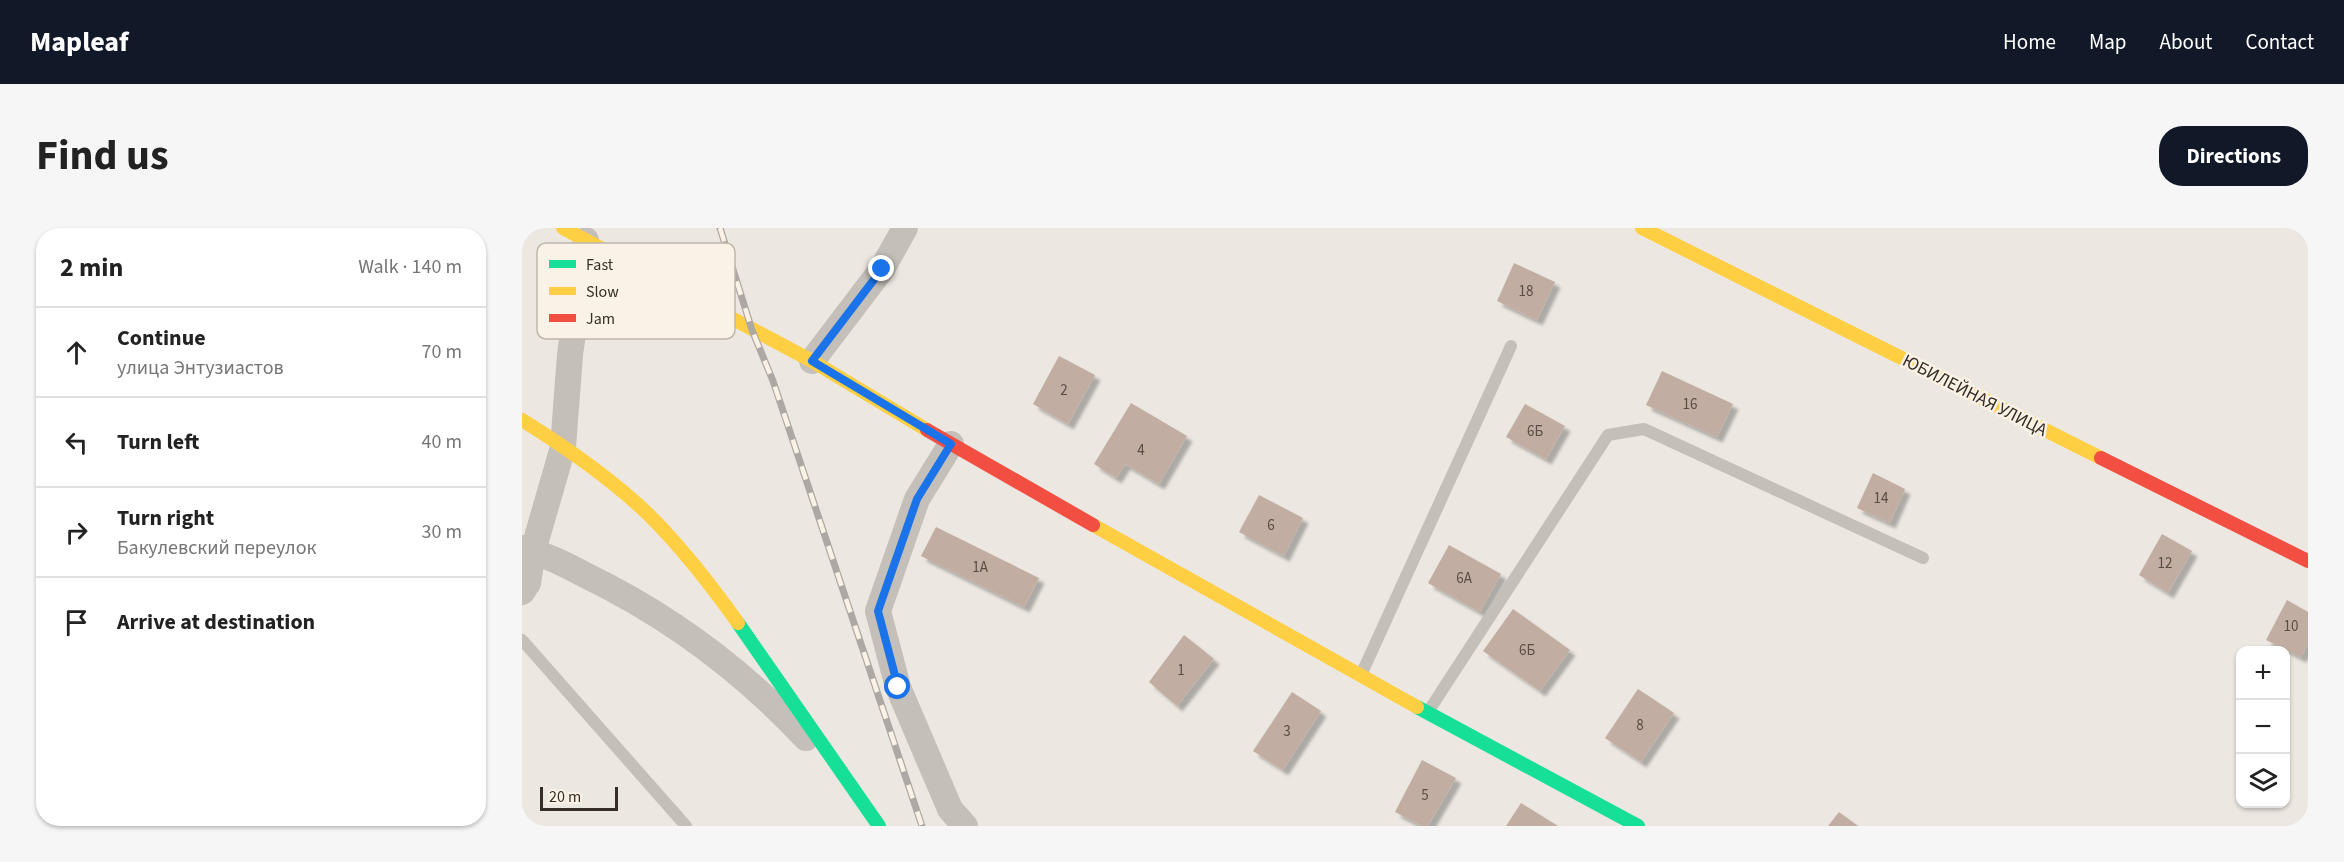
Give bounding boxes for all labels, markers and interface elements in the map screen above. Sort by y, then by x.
text: Mapleaf [30,22,129,62]
text: Home [2003,27,2056,57]
text: Map [2089,27,2127,57]
text: About [2160,27,2212,57]
text: Contact [2245,27,2314,57]
text: Find us [36,126,169,186]
button: Directions [2159,126,2308,186]
legend [537,243,735,339]
text: 2 min [60,249,123,286]
text: Walk · 140 m [358,253,462,281]
text: Fast [586,254,614,276]
route end [868,255,894,281]
text: Slow [586,281,619,303]
house number: 18 [1519,281,1533,302]
text: Jam [586,308,615,330]
text: Continue [117,322,206,354]
icon: ahead [60,336,93,369]
text: 70 m [422,338,462,366]
street label: ЮБИЛЕЙНАЯ УЛИЦА [1898,348,2052,443]
text: улица Энтузиастов [117,354,284,382]
house number: 2 [1060,380,1068,401]
house number: 16 [1683,394,1697,415]
house number: 6Б [1527,421,1543,442]
icon: left [60,426,93,459]
text: Turn left [117,426,199,458]
text: 40 m [422,428,462,456]
house number: 4 [1137,440,1145,461]
house number: 14 [1874,488,1889,509]
text: Turn right [117,502,214,534]
house number: 6 [1267,515,1275,536]
icon: right [60,516,93,549]
text: 30 m [422,518,462,546]
text: Бакулевский переулок [117,534,316,562]
house number: 12 [2158,553,2172,574]
house number: 1А [972,557,989,578]
house number: 6А [1456,568,1473,589]
icon: arrive [60,606,93,639]
text: Arrive at destination [117,606,315,638]
house number: 10 [2284,616,2298,637]
house number: 6Б [1519,640,1535,661]
map controls [2236,646,2290,808]
button: + [2236,646,2290,700]
house number: 1 [1177,660,1185,681]
route start [884,673,910,699]
button: − [2236,700,2290,754]
house number: 8 [1636,715,1644,736]
house number: 3 [1283,721,1291,742]
button: layers [2236,754,2290,808]
scale bar [540,784,618,812]
house number: 5 [1421,785,1429,806]
text: 20 m [549,786,581,808]

